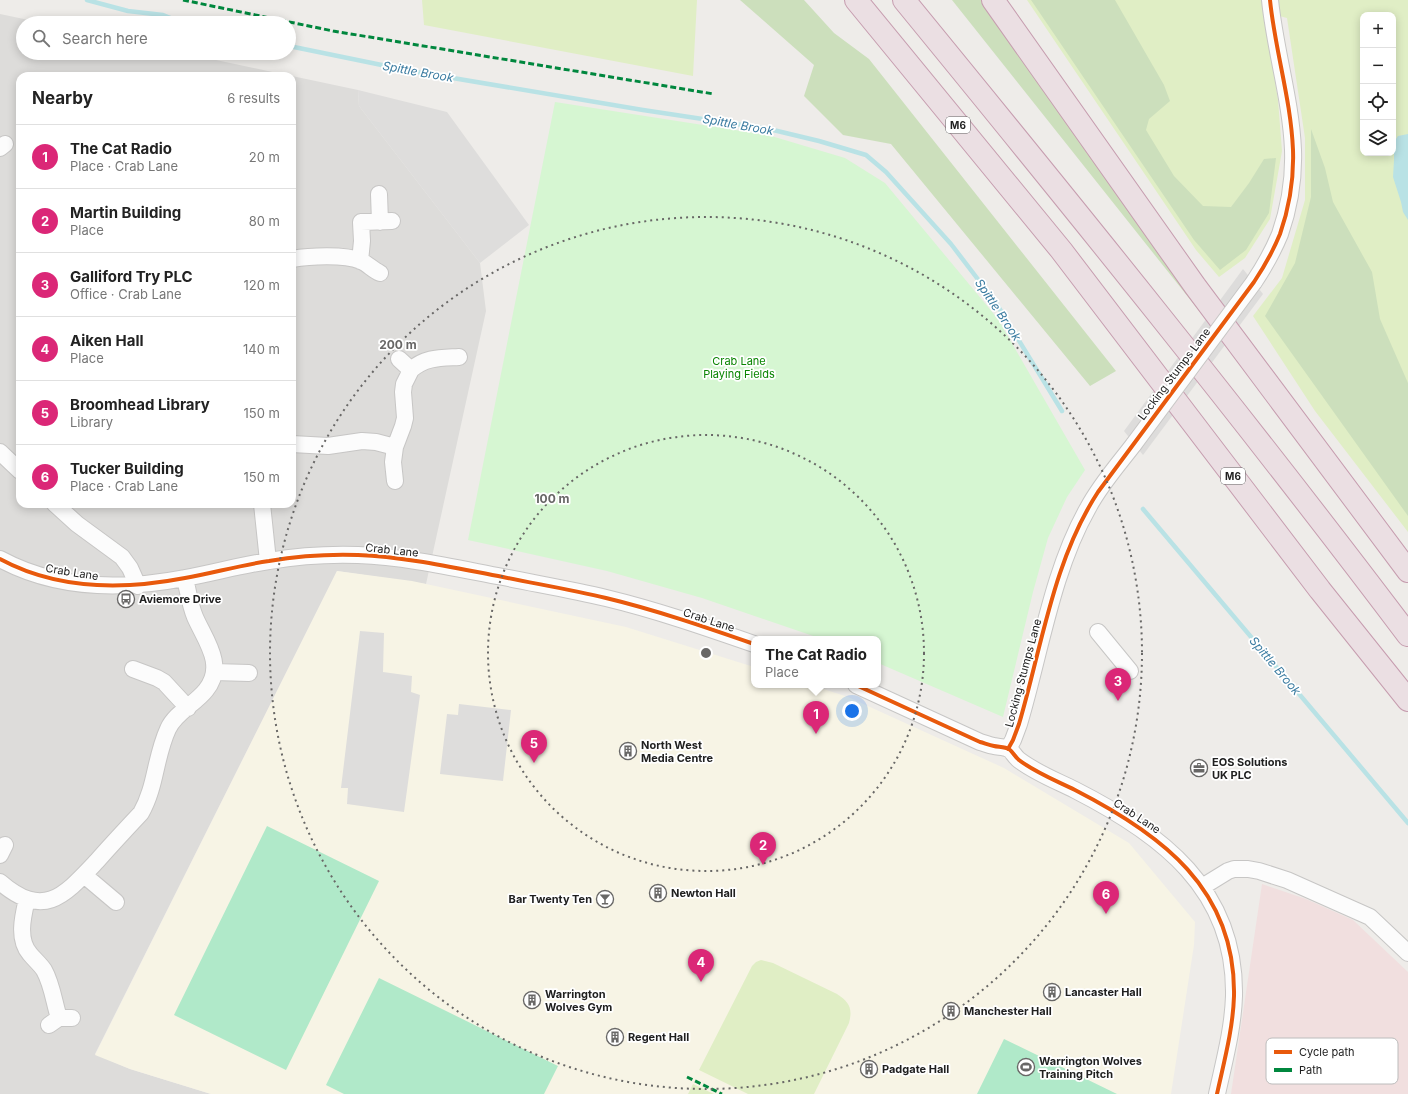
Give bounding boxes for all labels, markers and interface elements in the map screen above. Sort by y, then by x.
map controls [1360,12,1396,156]
button: + [1360,12,1396,48]
search box [16,16,296,60]
icon: search [30,27,52,49]
text: Search here [62,29,148,48]
button: − [1360,48,1396,84]
water label: Spittle Brook [381,58,455,85]
button: locate [1360,84,1396,120]
text: Nearby [32,88,93,108]
text: 6 results [227,90,280,106]
water label: Spittle Brook [701,111,775,138]
road number: M6 [946,117,970,133]
button: layers [1360,120,1396,156]
text: The Cat Radio [70,139,172,158]
text: 1 [42,149,48,165]
text: 20 m [249,149,280,165]
text: Place · Crab Lane [70,158,178,174]
text: Martin Building [70,203,181,222]
text: 2 [41,213,49,229]
text: 80 m [249,213,280,229]
text: Place [70,222,104,238]
text: Galliford Try PLC [70,267,193,286]
water label: Spittle Brook [972,276,1025,344]
text: 3 [41,277,49,293]
text: 120 m [244,277,280,293]
text: Office · Crab Lane [70,286,181,302]
street label: Locking Stumps Lane [1135,325,1213,423]
text: Aiken Hall [70,331,144,350]
text: 200 m [379,337,417,352]
text: 4 [41,341,49,357]
text: 140 m [243,341,280,357]
text: Place [70,350,104,366]
park label: Crab Lane Playing Fields [703,354,775,381]
text: Broomhead Library [70,395,210,414]
text: 5 [41,405,49,421]
text: 150 m [244,405,280,421]
text: Library [70,414,113,430]
text: Tucker Building [70,459,184,478]
road number: M6 [1221,468,1245,484]
text: 6 [41,469,49,485]
text: 150 m [244,469,280,485]
text: Place · Crab Lane [70,478,178,494]
text: 100 m [534,491,570,506]
street label: Crab Lane [365,540,419,560]
street label: Crab Lane [44,561,100,583]
bus stop icon: Aviemore Drive [116,589,136,609]
place label: Aviemore Drive [139,592,222,606]
street label: Crab Lane [681,605,737,635]
street label: Locking Stumps Lane [1002,617,1044,729]
water label: Spittle Brook [1247,633,1304,698]
popup [751,636,881,688]
text: The Cat Radio [765,645,867,664]
centre of rings [699,646,713,660]
text: Place [765,664,799,680]
pin: 3 [1105,668,1131,701]
pin: 1 [803,701,829,734]
your location [842,701,862,721]
pin: 5 [521,730,547,763]
place label: North West Media Centre [641,738,713,765]
building icon: North West Media Centre [618,741,638,761]
place label: EOS Solutions UK PLC [1212,755,1288,782]
office icon: EOS Solutions UK PLC [1189,758,1209,778]
street label: Crab Lane [1111,796,1163,836]
pin: 2 [750,832,776,865]
pin: 6 [1093,881,1119,914]
building icon: Newton Hall [648,883,668,903]
place label: Newton Hall [671,886,736,900]
bar icon: Bar Twenty Ten [595,889,615,909]
place label: Bar Twenty Ten [509,892,592,906]
pin: 4 [688,949,714,982]
building icon: Lancaster Hall [1042,982,1062,1002]
place label: Lancaster Hall [1065,985,1142,999]
place label: Warrington Wolves Gym [545,987,612,1014]
building icon: Warrington Wolves Gym [522,990,542,1010]
building icon: Manchester Hall [941,1001,961,1021]
place label: Manchester Hall [964,1004,1052,1018]
building icon: Regent Hall [605,1027,625,1047]
place label: Regent Hall [628,1030,689,1044]
legend [1266,1038,1398,1084]
text: Cycle path [1299,1045,1355,1059]
place label: Warrington Wolves Training Pitch [1039,1054,1142,1081]
sports icon: Warrington Wolves Training Pitch [1016,1057,1036,1077]
building icon: Padgate Hall [859,1059,879,1079]
place label: Padgate Hall [882,1062,949,1076]
text: Path [1299,1063,1322,1077]

